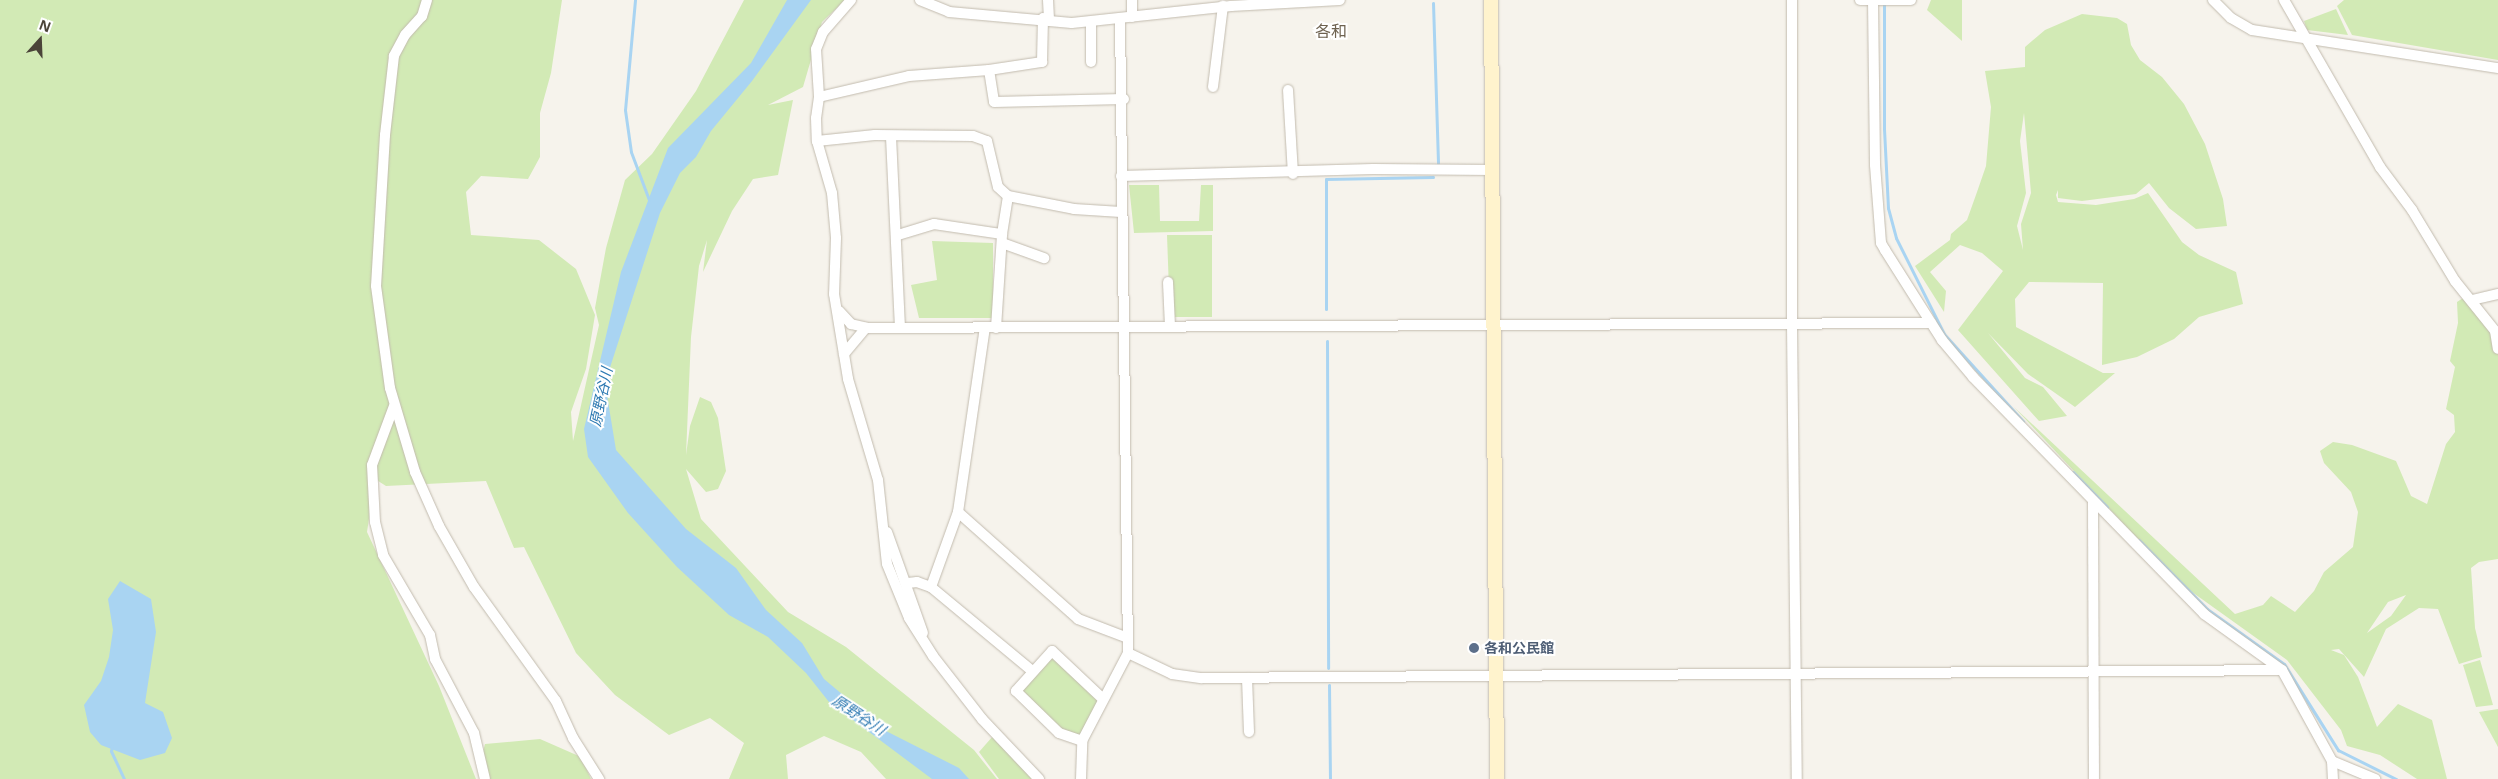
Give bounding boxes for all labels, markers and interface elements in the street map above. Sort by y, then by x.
north arrow [15,15,65,65]
text: N [37,15,54,36]
district label: 各和 [1315,21,1347,41]
water label: 原野谷川 [586,366,616,428]
place label: 各和公民館 [1484,640,1554,656]
marker: 各和公民館 [1468,642,1480,654]
water label: 原野谷川 [829,691,889,739]

